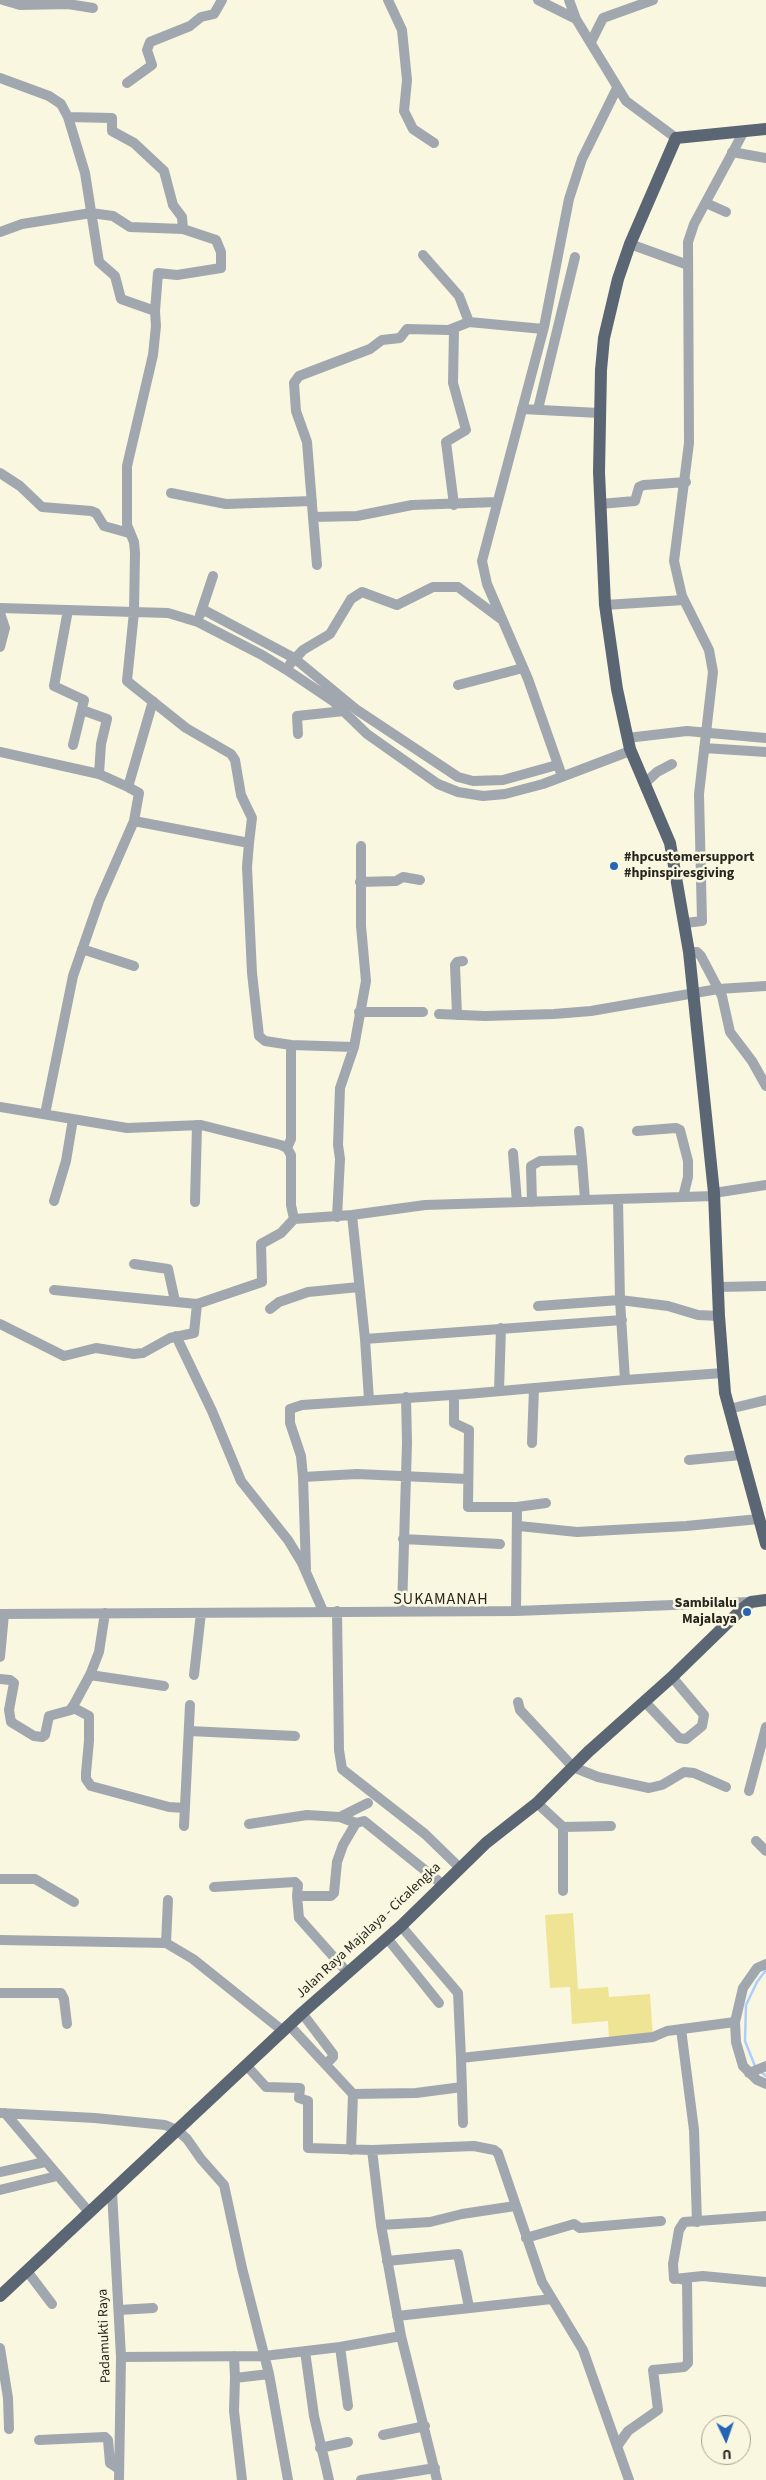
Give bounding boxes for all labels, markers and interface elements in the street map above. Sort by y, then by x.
place label: #hpcustomersupport #hpinspiresgiving [624,850,754,882]
marker: #hpcustomersupport #hpinspiresgiving [608,860,620,872]
district label: SUKAMANAH [392,1590,490,1610]
place label: Sambilalu Majalaya [675,1596,737,1628]
marker: Sambilalu Majalaya [741,1606,753,1618]
street label: Jalan Raya Majalaya - Cicalengka [293,1860,445,2002]
street label: Padamukti Raya [95,2289,115,2383]
north arrow [701,2415,751,2465]
text: U [722,2444,732,2464]

